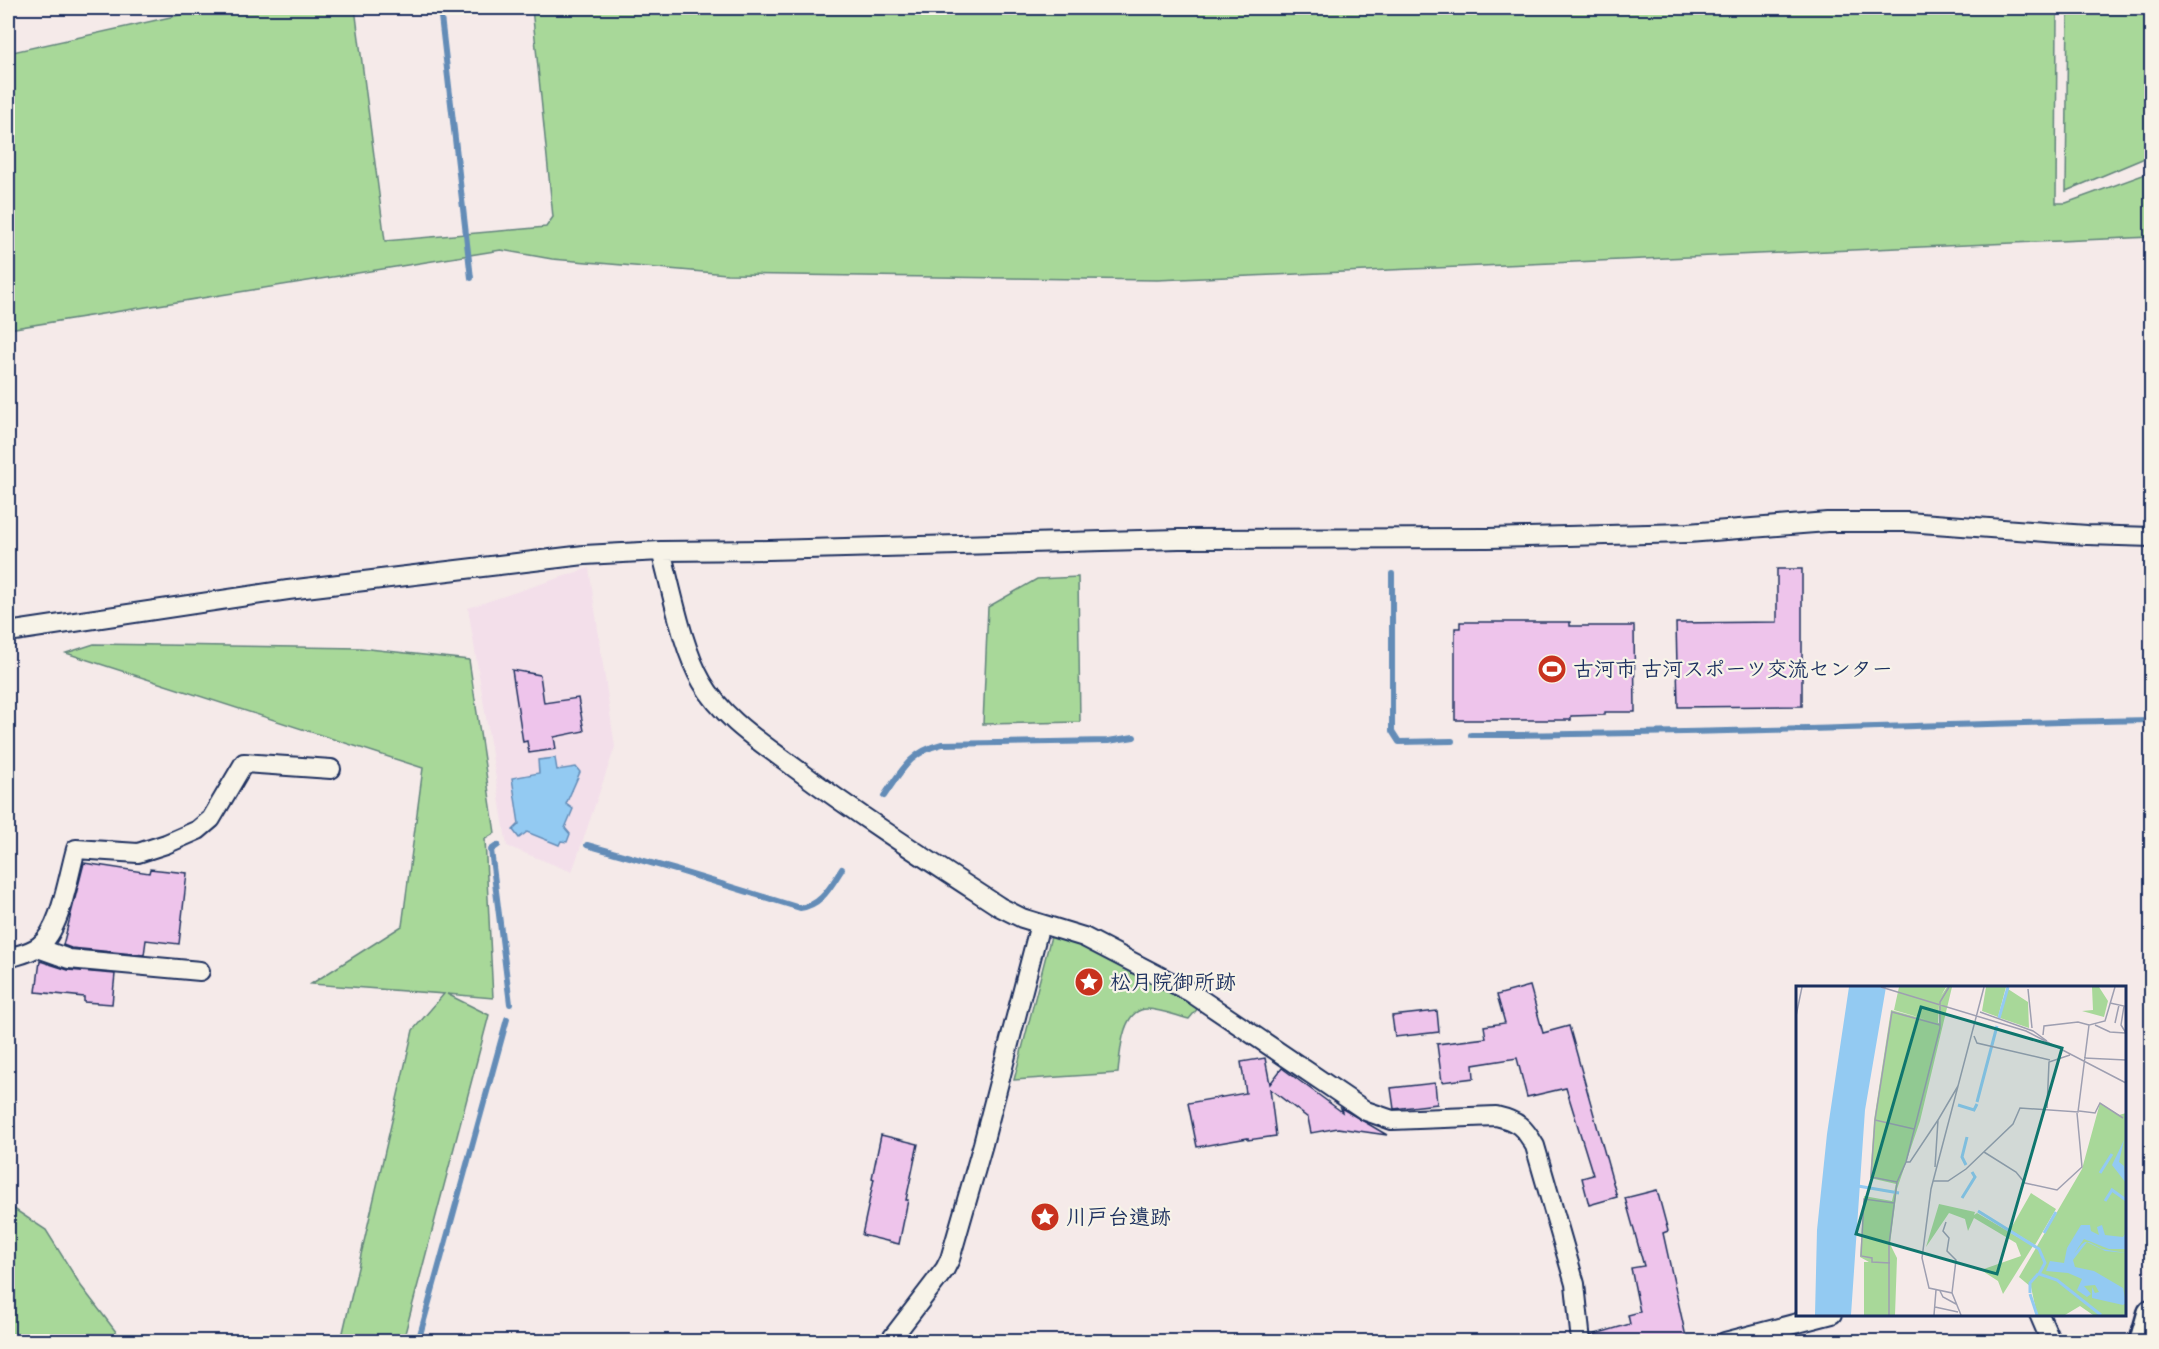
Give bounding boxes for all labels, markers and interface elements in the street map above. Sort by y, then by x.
sports icon: 古河市 古河スポーツ交流センター [1536,653,1568,685]
place label: 古河市 古河スポーツ交流センター [1573,656,1893,686]
place icon: 松月院御所跡 [1073,966,1105,998]
place label: 松月院御所跡 [1110,969,1236,999]
inset map [1796,986,2126,1316]
place icon: 川戸台遺跡 [1029,1201,1061,1233]
place label: 川戸台遺跡 [1066,1204,1171,1234]

